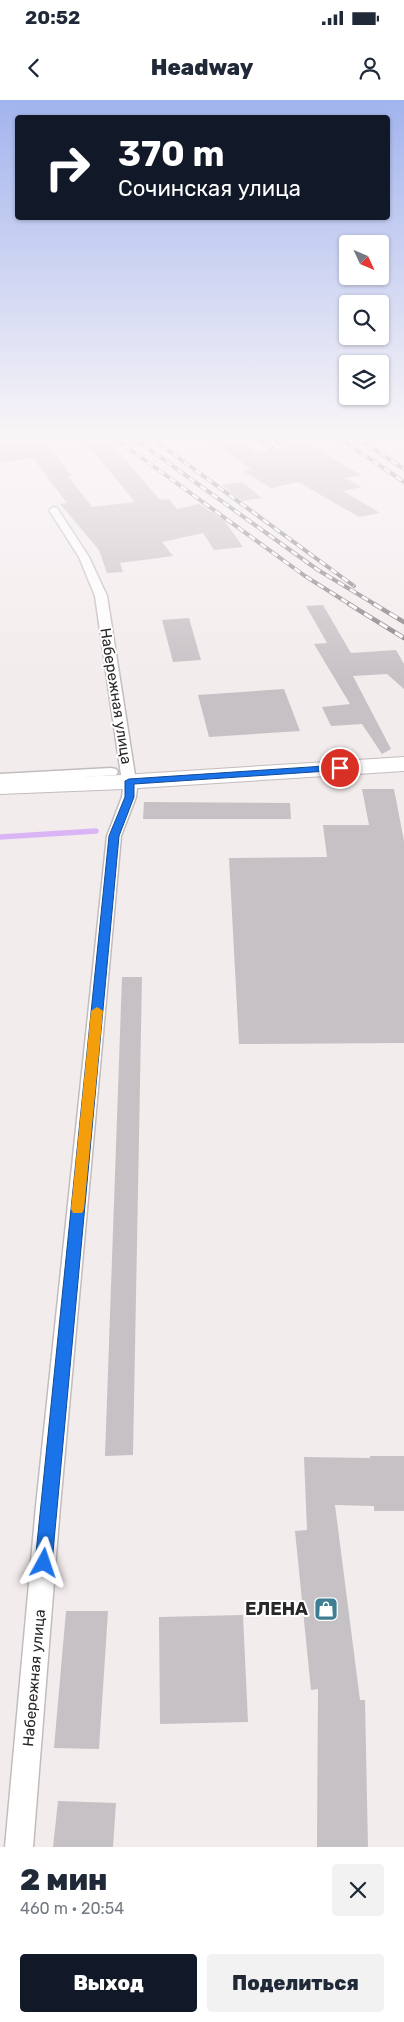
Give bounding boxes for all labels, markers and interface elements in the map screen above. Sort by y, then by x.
text: 20:52 [25,6,80,29]
icon: back [20,54,48,82]
text: Headway [151,54,253,81]
icon: person [356,54,384,82]
text: 370 m [118,133,224,175]
icon: right [35,135,100,200]
text: Сочинская улица [118,175,301,202]
north arrow [339,235,389,285]
map controls [339,235,389,405]
button: search [339,295,389,345]
button: layers [339,355,389,405]
street label: Набережная улица [96,627,136,765]
pin [319,747,361,789]
icon: arrive [326,754,354,782]
position arrow [17,1536,69,1588]
shop icon: ЕЛЕНА [313,1596,339,1622]
place label: ЕЛЕНА [245,1598,308,1620]
street label: Набережная улица [19,1609,49,1747]
text: 2 мин [20,1862,108,1898]
button: close [332,1864,384,1916]
text: 460 m · 20:54 [20,1899,124,1918]
button: Выход [20,1954,197,2012]
button: Поделиться [207,1954,384,2012]

